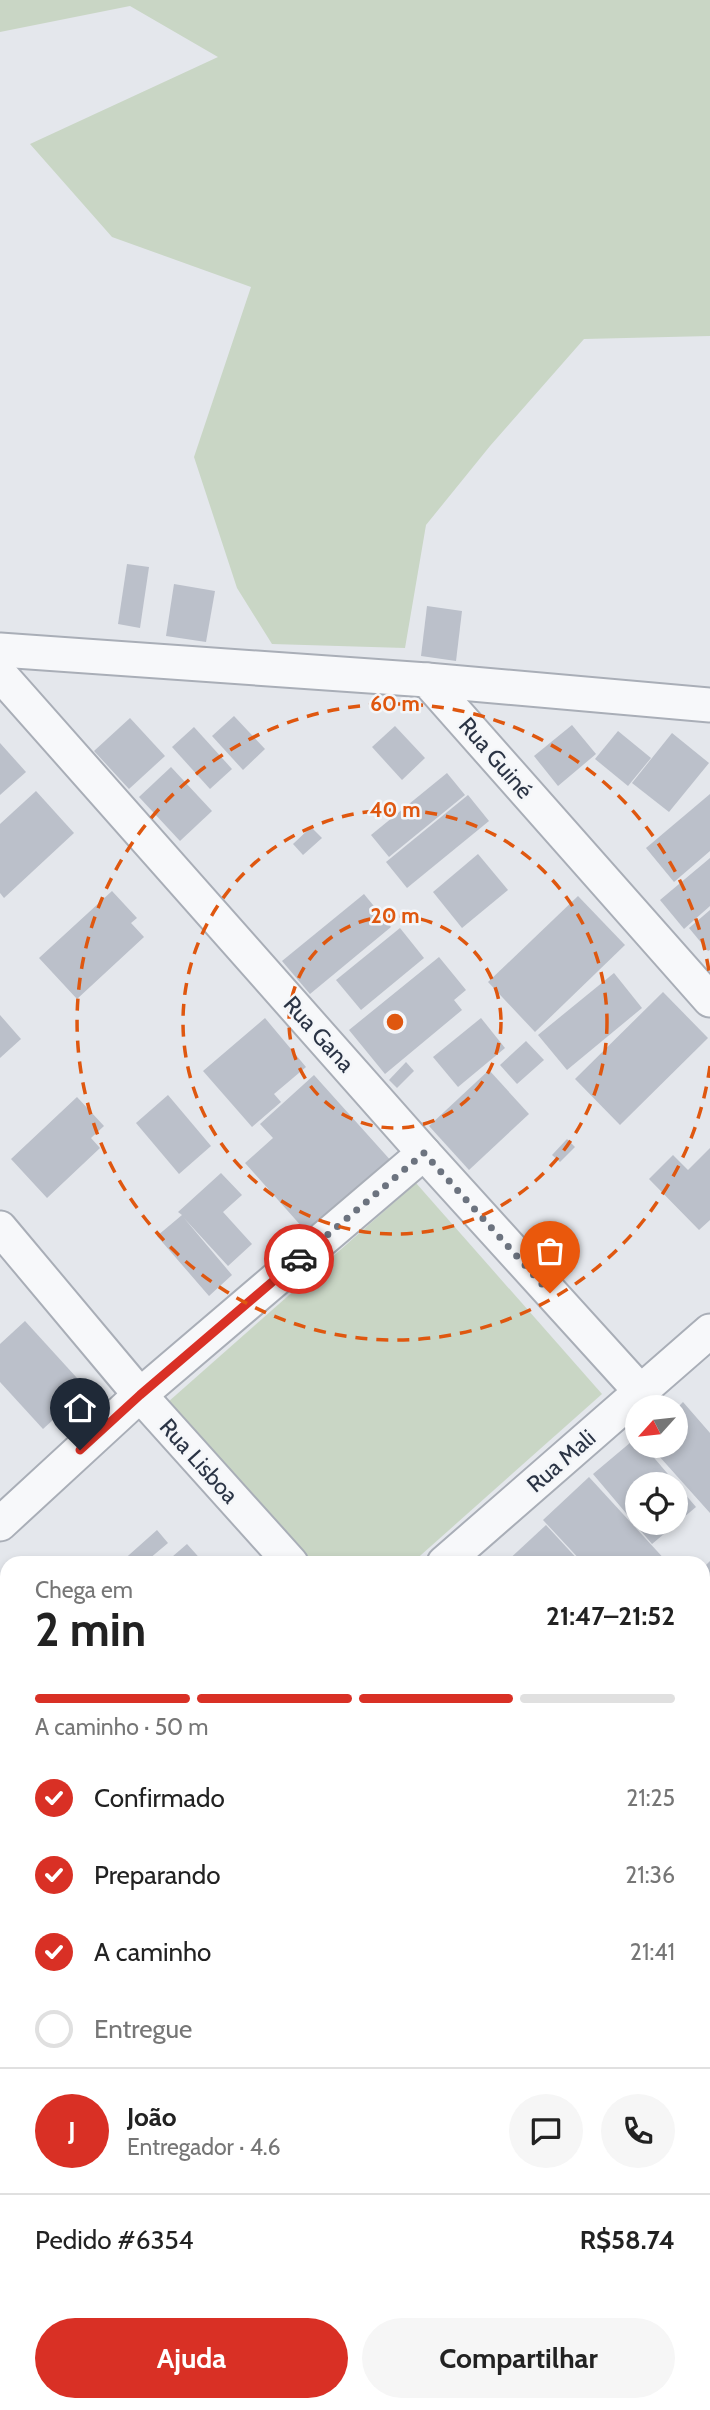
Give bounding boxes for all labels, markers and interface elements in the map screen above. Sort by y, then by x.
text: 60 m [370,691,420,716]
street label: Rua Guiné [453,712,539,805]
text: 40 m [370,797,420,822]
text: 20 m [371,903,419,928]
street label: Rua Gana [278,990,360,1078]
centre of rings [383,1010,407,1034]
pin [520,1221,580,1293]
courier [264,1224,334,1294]
icon: bag [531,1232,569,1270]
icon: car [280,1240,318,1278]
pin [50,1378,110,1450]
icon: home [61,1389,99,1427]
north arrow [625,1395,688,1458]
map controls [625,1395,688,1535]
street label: Rua Lisboa [154,1413,244,1509]
street label: Rua Mali [521,1424,601,1498]
button: locate [625,1472,688,1535]
text: Chega em [35,1576,133,1604]
text: 21:47–21:52 [546,1600,675,1632]
text: 2 min [35,1602,146,1658]
text: A caminho · 50 m [35,1713,209,1741]
icon: check [35,1779,73,1817]
text: Confirmado [94,1782,225,1814]
text: 21:25 [626,1784,675,1812]
icon: check [35,1856,73,1894]
text: Preparando [94,1859,221,1891]
text: 21:36 [625,1861,675,1889]
icon: check [35,1933,73,1971]
text: A caminho [94,1936,211,1968]
text: 21:41 [630,1938,675,1966]
text: Entregue [94,2013,192,2045]
button: chat [509,2094,583,2168]
button: phone [601,2094,675,2168]
text: João [127,2101,177,2133]
text: J [68,2115,76,2147]
text: Entregador · 4.6 [127,2133,281,2161]
text: Pedido #6354 [35,2224,194,2256]
text: R$58.74 [580,2224,675,2256]
button: Ajuda [35,2318,348,2398]
button: Compartilhar [362,2318,675,2398]

